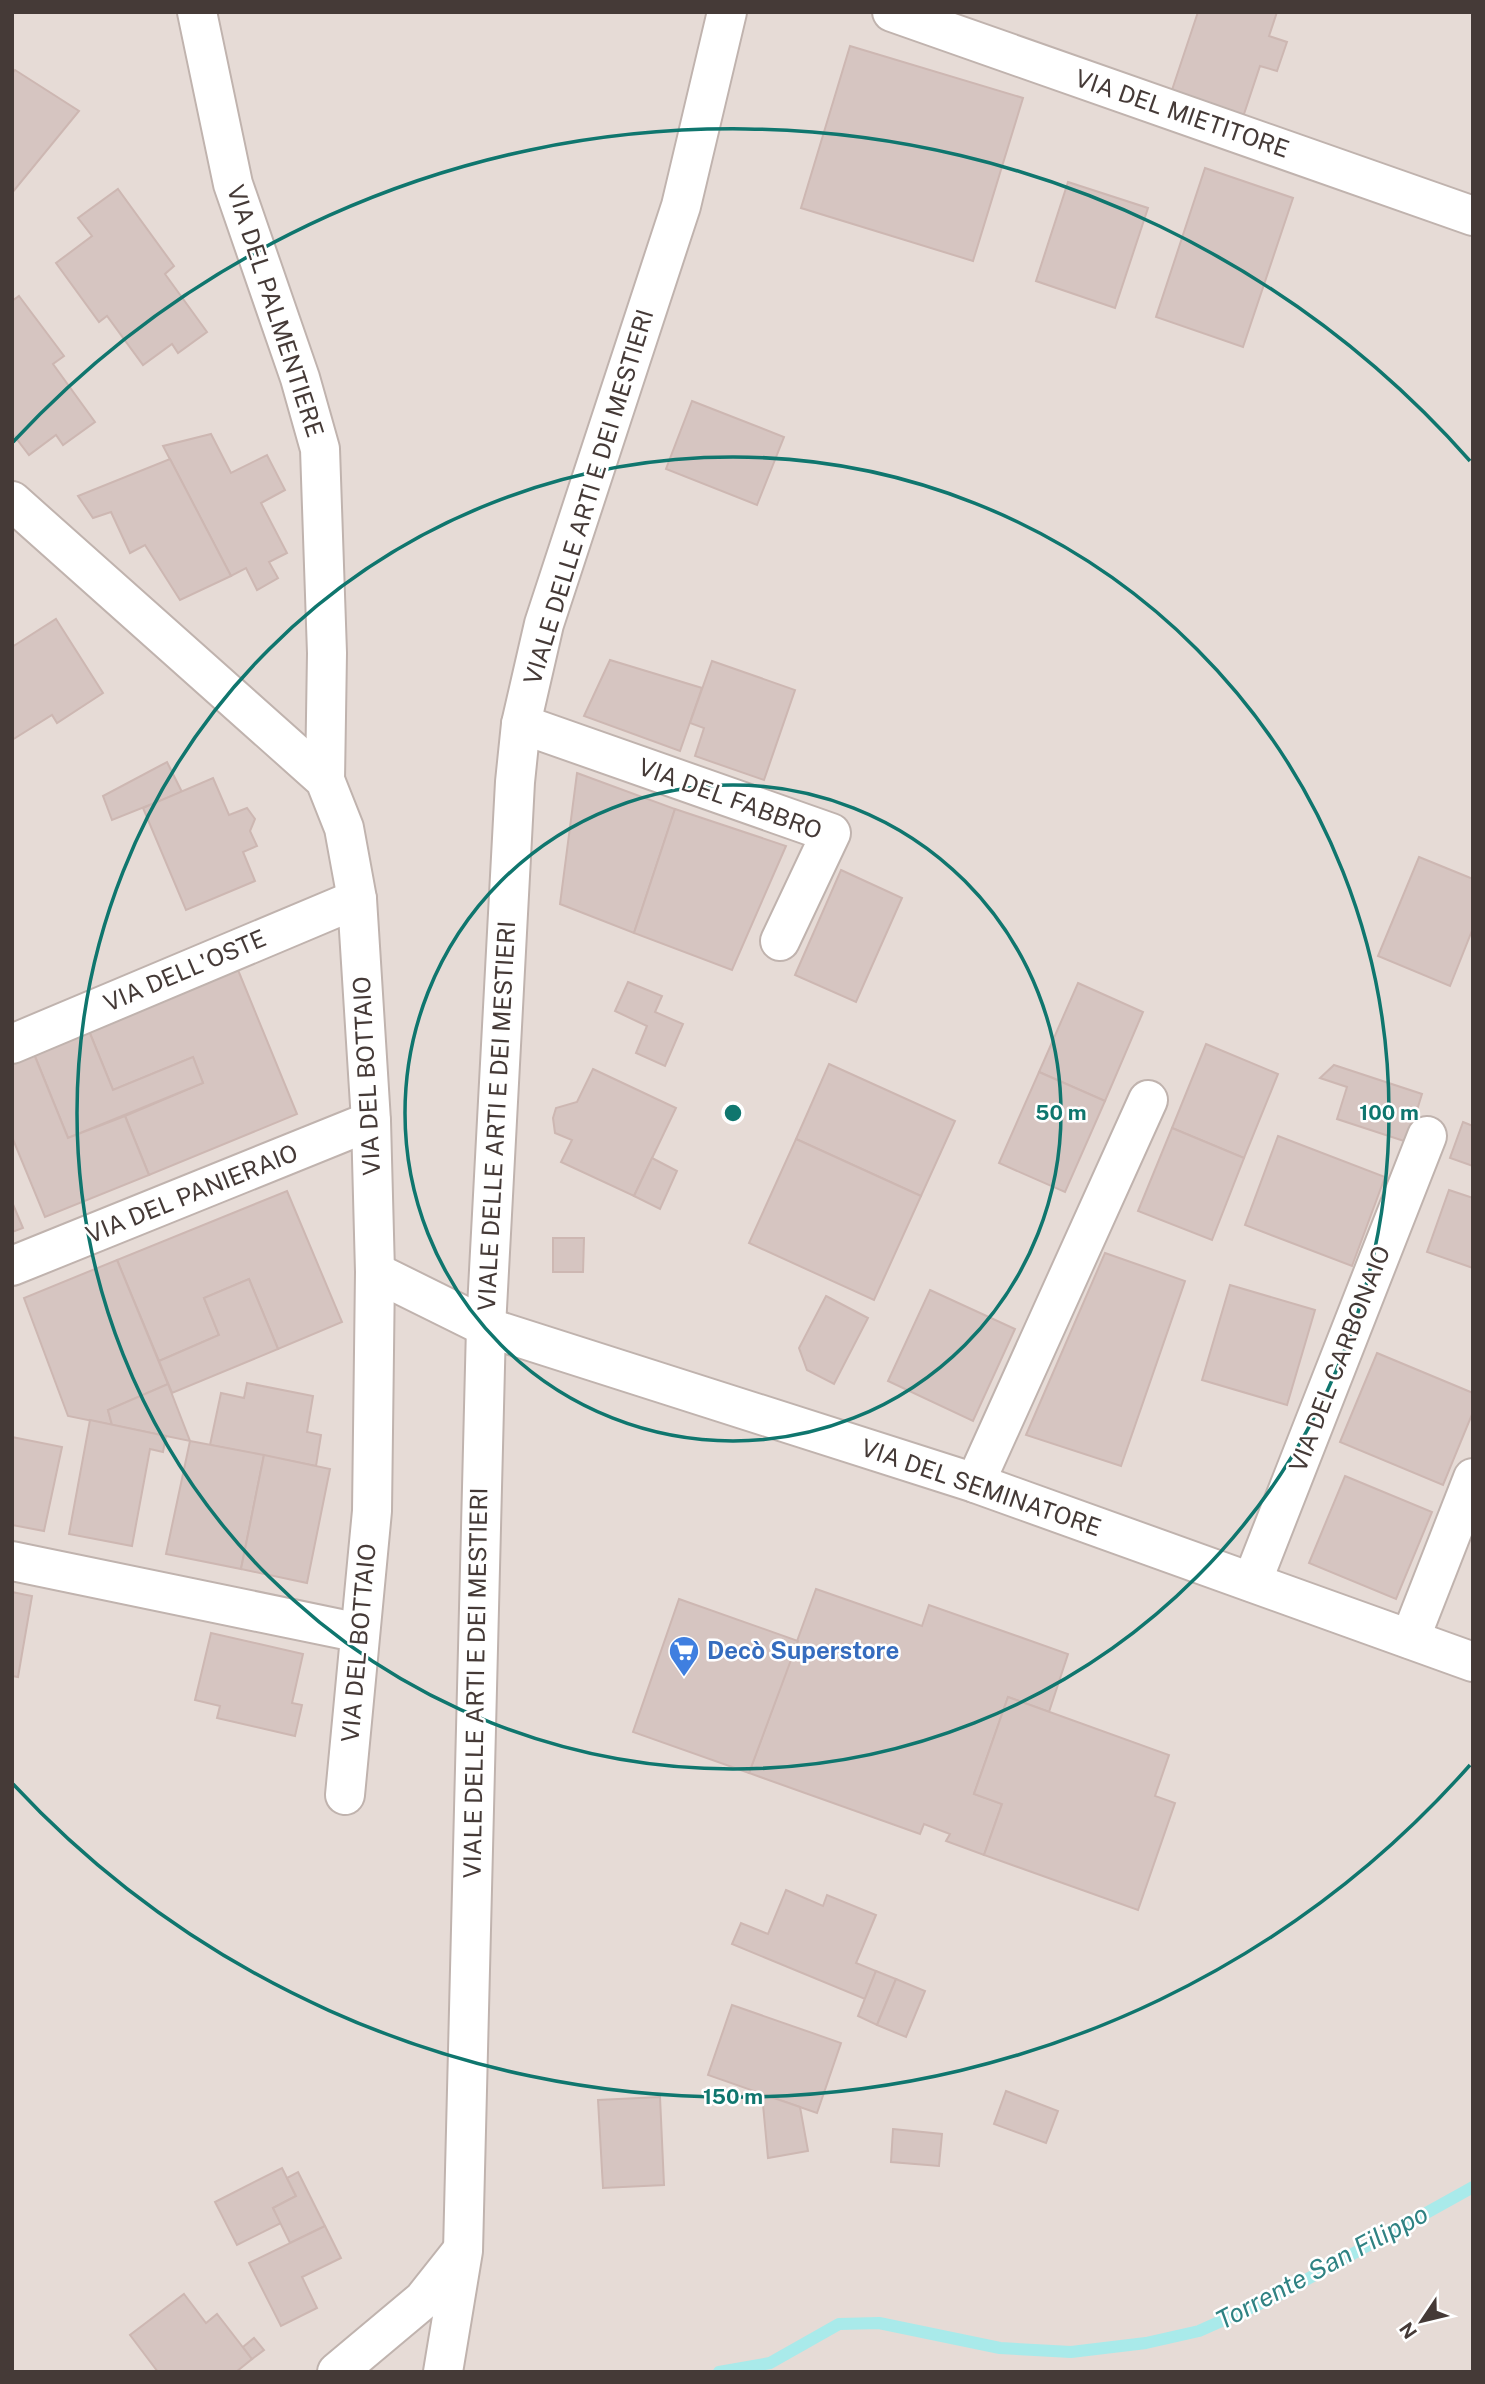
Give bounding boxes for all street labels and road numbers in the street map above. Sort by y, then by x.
street label: VIA DEL MIETITORE [1072,63,1293,163]
street label: VIA DEL PALMENTIERE [222,181,330,440]
street label: VIALE DELLE ARTI E DEI MESTIERI [518,306,659,688]
street label: VIA DEL FABBRO [635,752,826,844]
street label: VIALE DELLE ARTI E DEI MESTIERI [472,920,520,1312]
street label: VIA DELL'OSTE [99,923,270,1017]
street label: VIA DEL BOTTAIO [347,976,385,1176]
street label: VIA DEL PANIERAIO [82,1138,302,1248]
street label: VIA DEL CARBONAIO [1283,1242,1395,1476]
street label: VIA DEL SEMINATORE [858,1433,1105,1541]
street label: VIALE DELLE ARTI E DEI MESTIERI [458,1487,492,1879]
street label: VIA DEL BOTTAIO [335,1542,381,1744]

